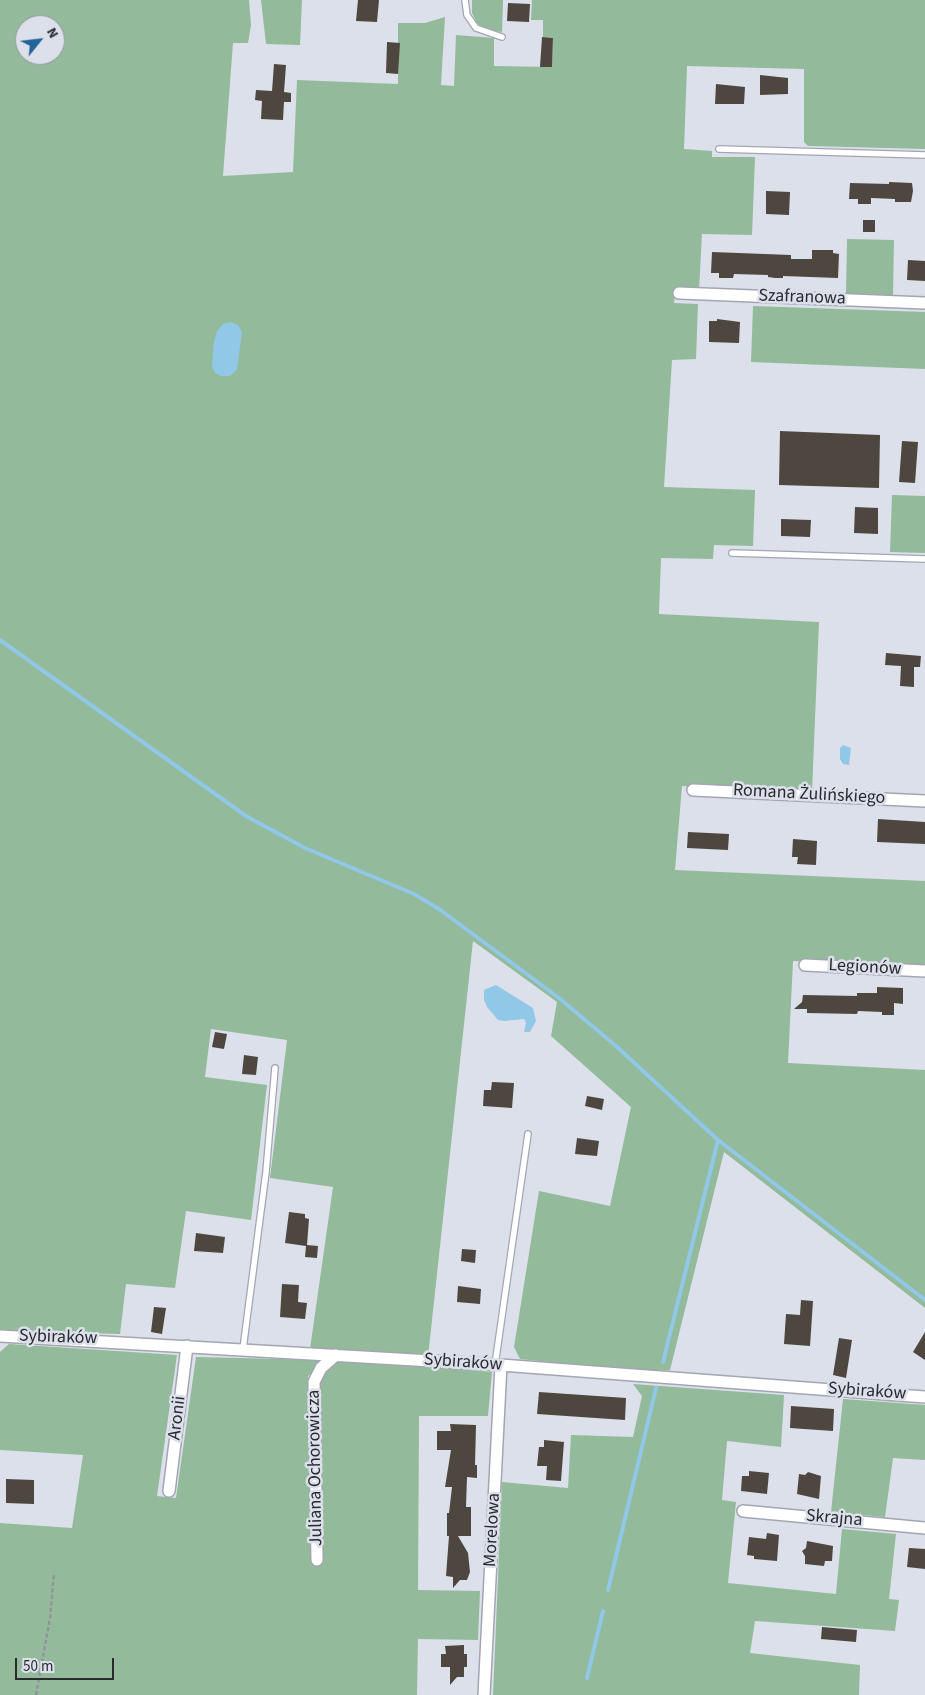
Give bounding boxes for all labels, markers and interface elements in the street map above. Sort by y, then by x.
north arrow [15,15,65,65]
text: N [41,24,63,42]
street label: Szafranowa [758,286,846,310]
street label: Romana Żulińskiego [732,780,886,810]
street label: Legionów [828,955,902,981]
street label: Sybiraków [18,1326,98,1350]
street label: Sybiraków [423,1349,503,1377]
street label: Sybiraków [827,1378,907,1406]
street label: Juliana Ochorowicza [304,1390,328,1546]
street label: Aronii [165,1395,191,1441]
street label: Morelowa [480,1493,506,1567]
street label: Skrajna [805,1506,863,1532]
scale bar [18,1648,116,1680]
text: 50 m [23,1656,53,1677]

